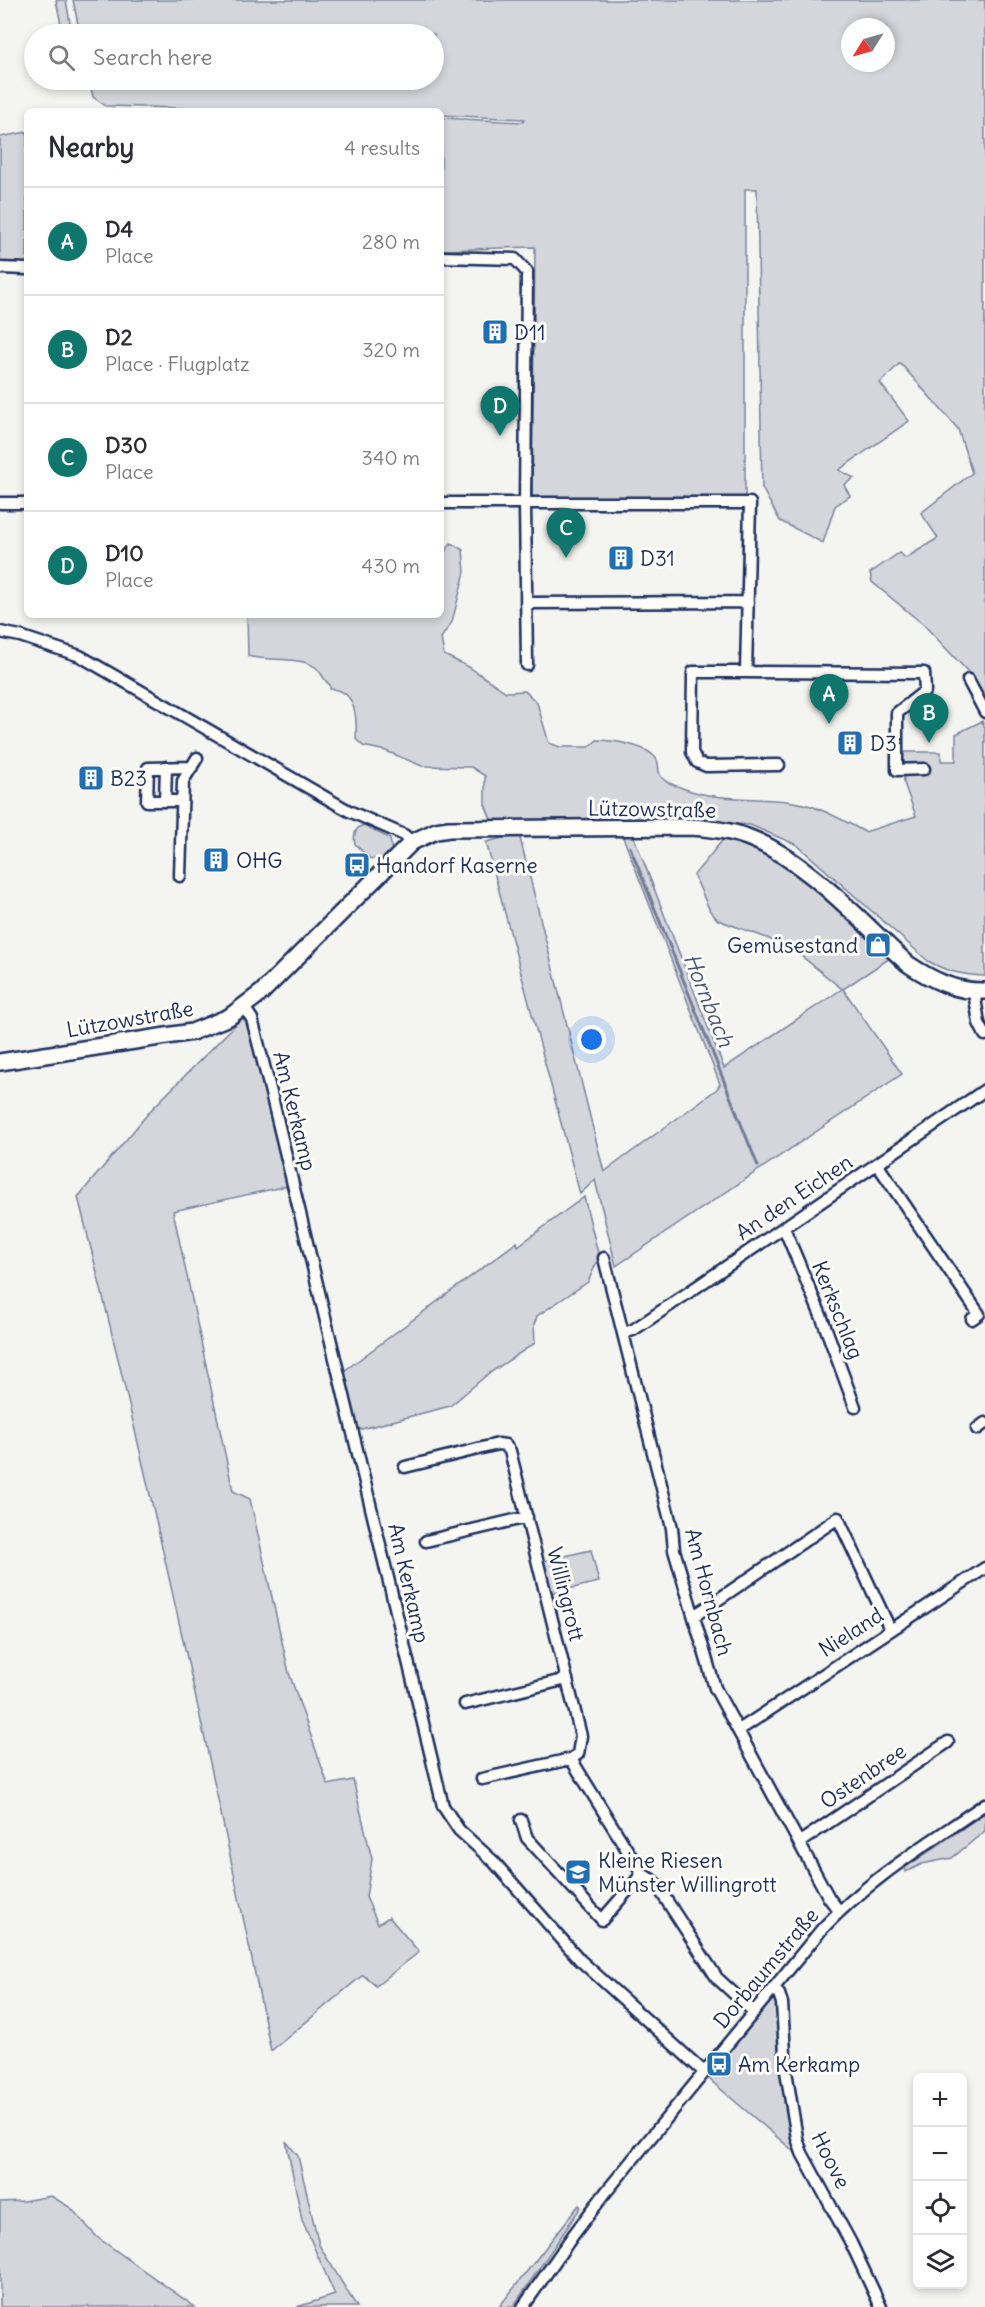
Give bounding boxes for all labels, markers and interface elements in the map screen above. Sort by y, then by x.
north arrow [841,18,895,72]
search box [24,24,444,90]
icon: search [45,41,78,74]
text: Search here [93,43,212,71]
text: Nearby [48,131,134,164]
text: 4 results [344,135,420,160]
text: D4 [105,215,133,243]
text: A [61,229,74,254]
text: 280 m [362,229,420,254]
text: Place [105,243,153,268]
building icon: D11 [480,317,510,347]
place label: D11 [514,319,546,346]
text: D2 [105,323,133,351]
text: B [61,337,74,362]
text: 320 m [362,337,420,362]
text: Place · Flugplatz [105,351,250,376]
pin: D [480,386,520,436]
text: D30 [105,431,148,459]
text: C [61,445,74,470]
text: 340 m [362,445,420,470]
text: Place [105,459,153,484]
pin: C [546,508,586,558]
text: D10 [105,539,144,567]
building icon: D31 [606,543,636,573]
place label: D31 [640,545,675,572]
text: D [60,553,75,578]
text: 430 m [362,553,420,578]
text: Place [105,567,153,592]
pin: A [810,674,848,724]
pin: B [910,694,948,743]
building icon: D3 [835,728,865,758]
place label: D3 [870,730,897,757]
building icon: B23 [76,763,106,793]
place label: B23 [110,765,147,792]
street label: Lützowstraße [588,794,716,824]
building icon: OHG [201,845,231,875]
place label: OHG [236,847,283,874]
bus stop icon: Handorf Kaserne [342,850,372,880]
place label: Handorf Kaserne [376,852,538,879]
shop icon: Gemüsestand [863,930,893,960]
place label: Gemüsestand [727,932,858,959]
water label: Hornbach [678,949,741,1052]
street label: Lützowstraße [64,995,196,1043]
your location [577,1025,606,1054]
street label: Am Kerkamp [267,1048,323,1174]
street label: An den Eichen [731,1148,857,1246]
street label: Kerkschlag [806,1257,870,1363]
street label: Am Kerkamp [382,1520,436,1646]
street label: Am Hornbach [679,1525,739,1659]
street label: Willingrott [541,1544,591,1644]
street label: Nieland [814,1601,888,1663]
street label: Ostenbree [815,1737,911,1815]
place label: Kleine Riesen Münster Willingrott [598,1847,777,1898]
school or university icon: Kleine Riesen Münster Willingrott [563,1857,593,1887]
street label: Dorbaumstraße [708,1902,824,2034]
bus stop icon: Am Kerkamp [704,2049,734,2079]
place label: Am Kerkamp [738,2051,860,2078]
map controls [913,2073,967,2289]
button: + [913,2073,967,2127]
street label: Hoove [805,2127,857,2193]
button: − [913,2127,967,2181]
button: locate [913,2181,967,2235]
button: layers [913,2235,967,2289]

